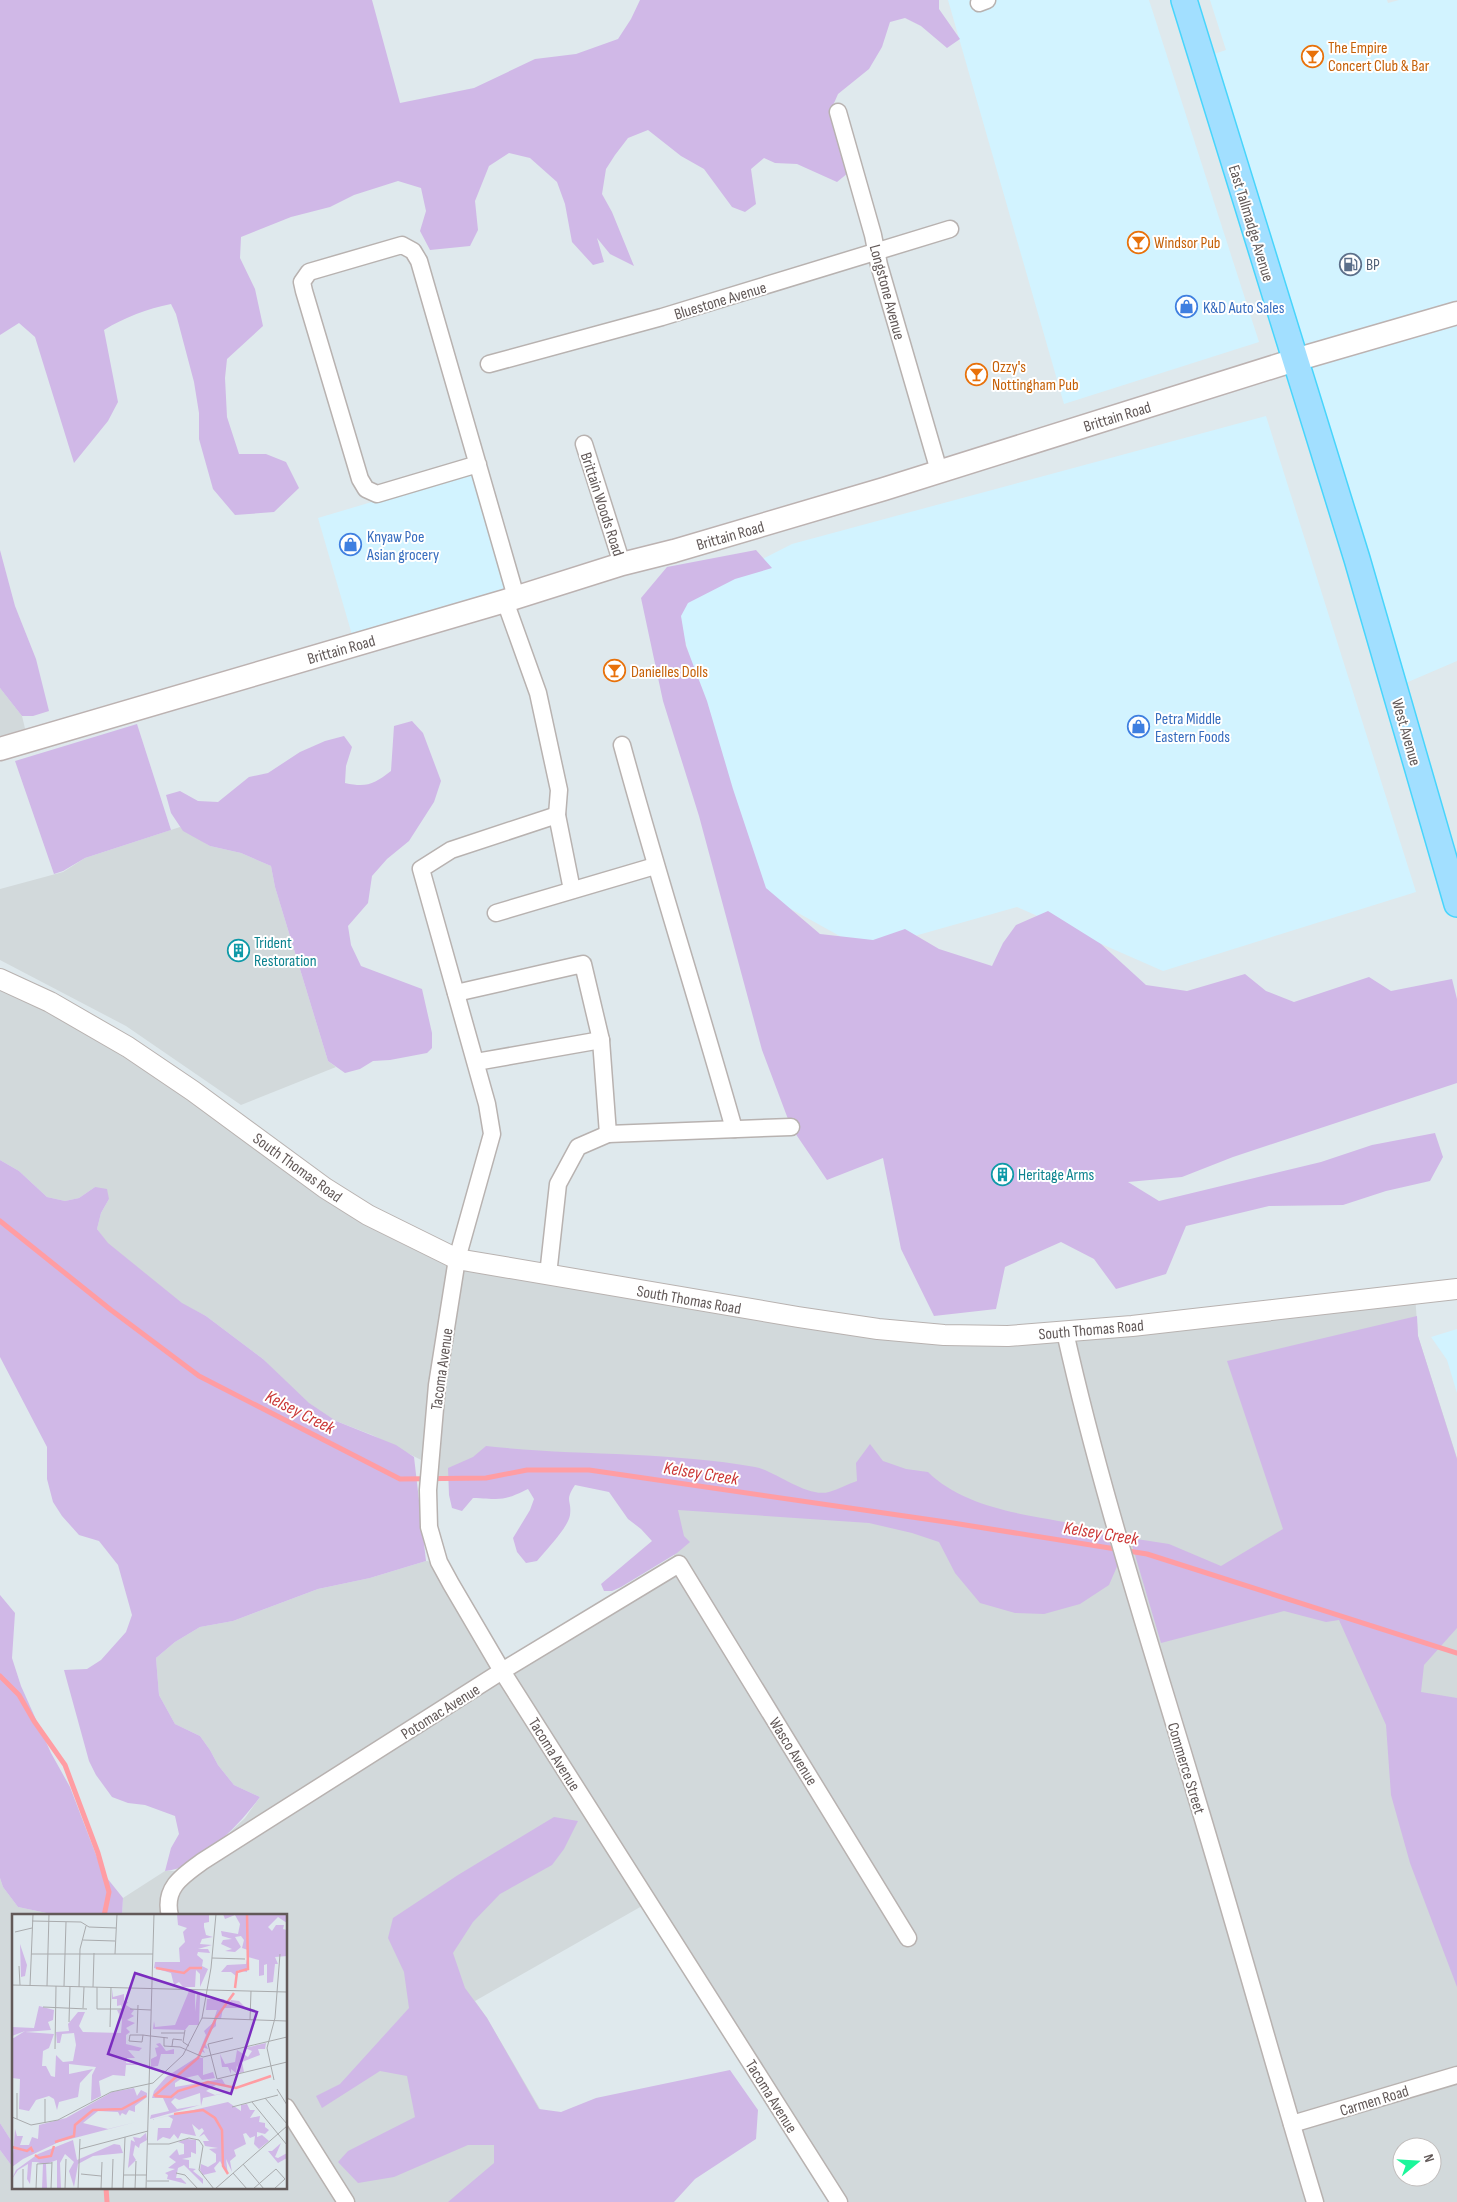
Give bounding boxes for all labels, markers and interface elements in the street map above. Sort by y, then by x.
place label: The Empire Concert Club & Bar [1328,39,1430,76]
bar icon: The Empire Concert Club & Bar [1300,44,1324,68]
street label: East Tallmadge Avenue [1224,163,1277,284]
bar icon: Windsor Pub [1126,230,1150,254]
place label: Windsor Pub [1154,234,1221,253]
street label: Longstone Avenue [865,243,908,342]
fuel station icon: BP [1338,252,1362,276]
place label: BP [1366,256,1380,275]
street label: Bluestone Avenue [672,278,769,324]
shop icon: K&D Auto Sales [1175,295,1199,319]
place label: K&D Auto Sales [1203,299,1285,318]
place label: Ozzy's Nottingham Pub [992,358,1079,395]
bar icon: Ozzy's Nottingham Pub [964,363,988,387]
street label: Brittain Road [1081,398,1153,437]
street label: Brittain Woods Road [576,450,627,559]
street label: Brittain Road [694,518,766,555]
place label: Knyaw Poe Asian grocery [366,528,439,565]
shop icon: Knyaw Poe Asian grocery [339,533,363,557]
street label: Brittain Road [305,632,377,669]
bar icon: Danielles Dolls [603,659,627,683]
place label: Danielles Dolls [631,663,708,682]
street label: West Avenue [1387,697,1424,768]
place label: Petra Middle Eastern Foods [1155,710,1230,747]
shop icon: Petra Middle Eastern Foods [1127,715,1151,739]
place label: Trident Restoration [254,934,317,971]
building icon: Trident Restoration [226,939,250,963]
street label: South Thomas Road [249,1129,345,1207]
building icon: Heritage Arms [990,1162,1014,1186]
place label: Heritage Arms [1018,1166,1094,1185]
street label: South Thomas Road [635,1282,742,1319]
street label: South Thomas Road [1038,1316,1145,1345]
street label: Tacoma Avenue [427,1327,458,1411]
water label: Kelsey Creek [262,1386,339,1439]
water label: Kelsey Creek [662,1457,741,1490]
water label: Kelsey Creek [1062,1517,1141,1550]
street label: Potomac Avenue [398,1681,484,1744]
street label: Wasco Avenue [764,1714,821,1789]
street label: Tacoma Avenue [524,1715,584,1795]
street label: Commerce Street [1163,1720,1209,1817]
inset map [12,1914,288,2190]
street label: Tacoma Avenue [741,2057,801,2137]
street label: Carmen Road [1338,2082,1411,2121]
north arrow [1392,2137,1442,2187]
text: N [1420,2152,1438,2164]

